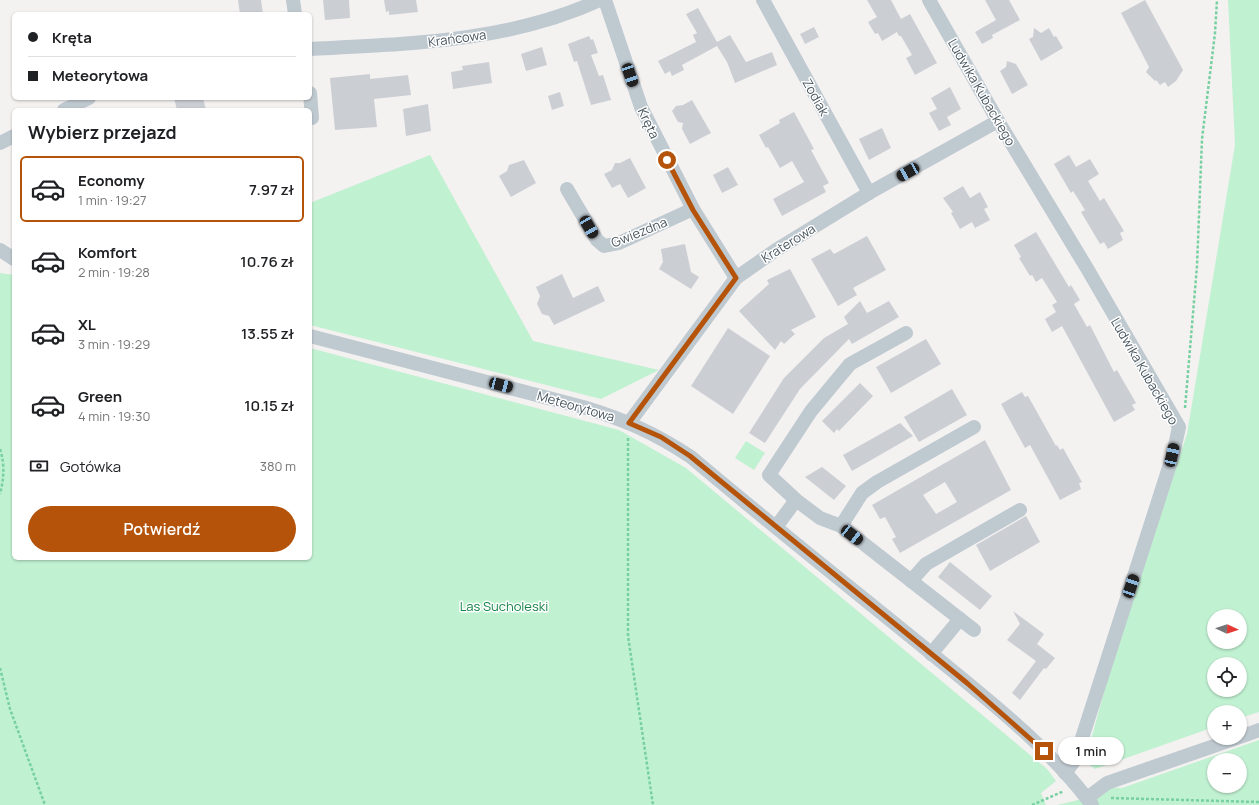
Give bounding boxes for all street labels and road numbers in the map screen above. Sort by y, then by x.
street label: Krańcowa [427,25,487,51]
street label: Ludwika Kubackiego [944,35,1020,149]
street label: Zodiak [798,75,834,119]
street label: Kręta [634,104,664,142]
street label: Gwiezdna [608,213,670,251]
street label: Kraterowa [757,219,819,267]
street label: Ludwika Kubackiego [1107,314,1183,428]
street label: Meteorytowa [535,386,617,426]

